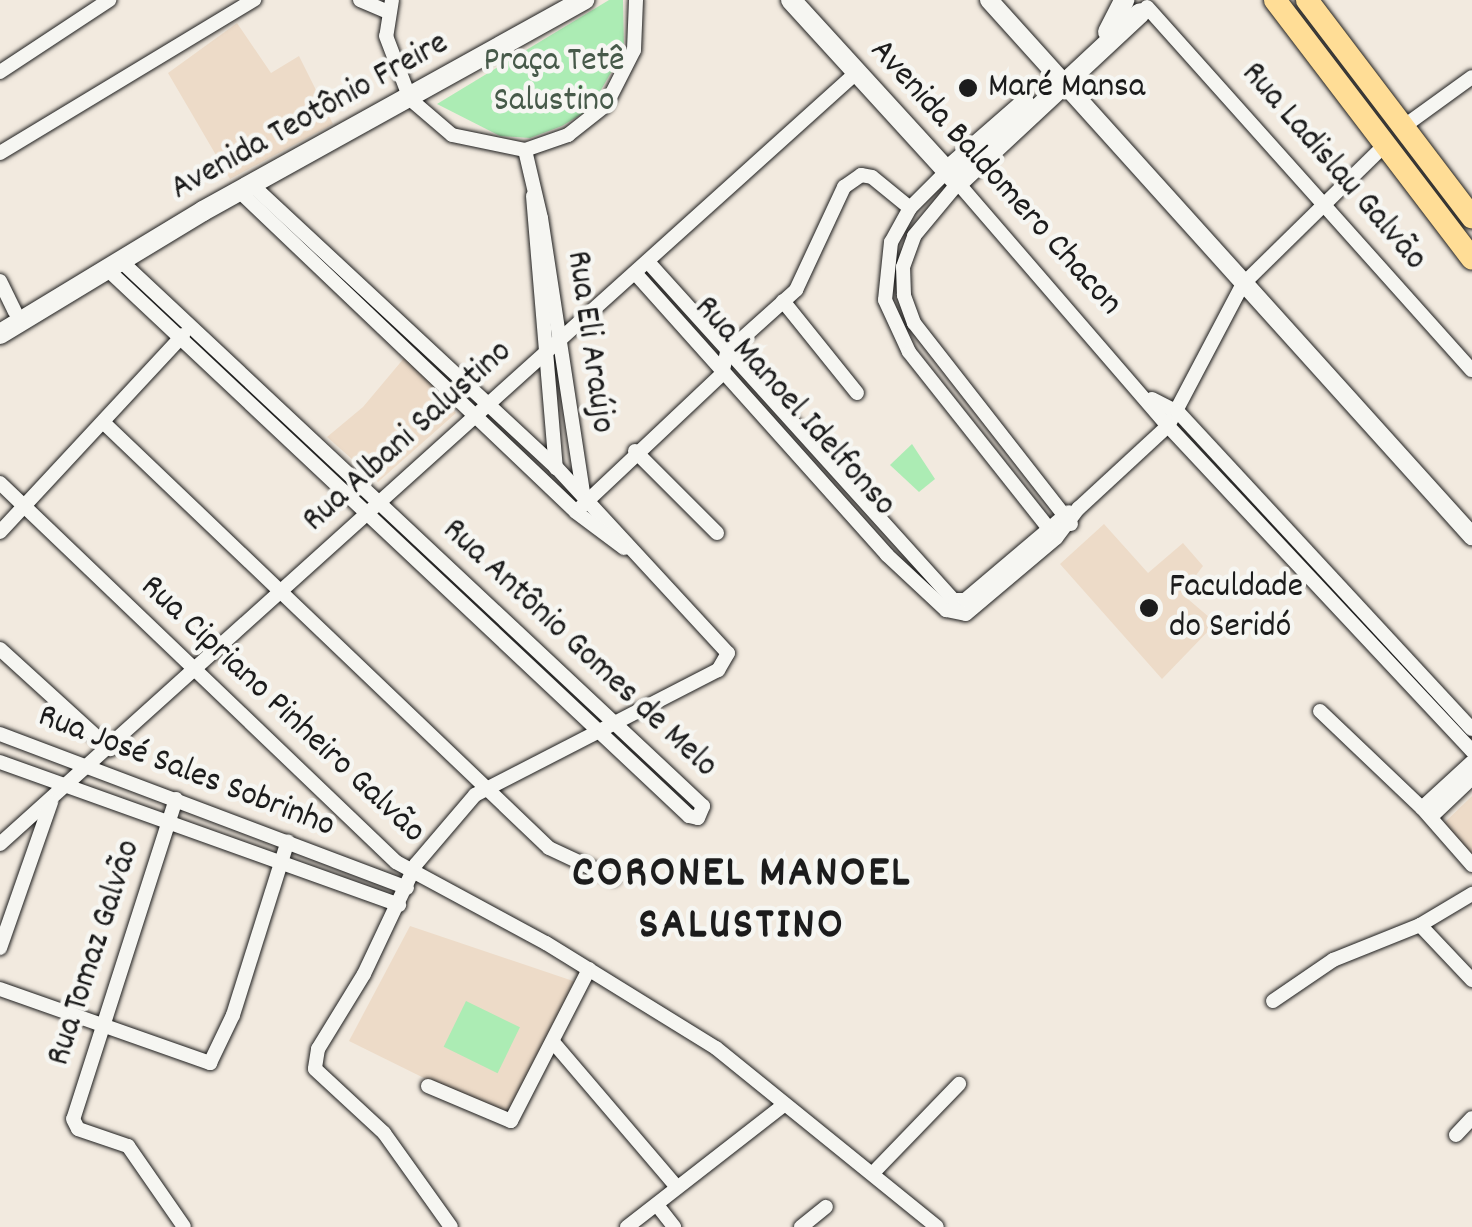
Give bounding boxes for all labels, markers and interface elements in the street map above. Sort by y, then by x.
street label: Avenida Teotônio Freire [164,23,456,211]
street label: Avenida Baldomero Chacon [860,31,1130,325]
park label: Praça Tetê Salustino [483,41,625,123]
street label: Rua Ladislau Galvão [1231,54,1435,280]
place label: Maré Mansa [988,67,1145,109]
marker: Maré Mansa [957,77,979,99]
street label: Rua Eli Araújo [555,248,623,436]
street label: Rua Manoel Idelfonso [684,288,904,526]
street label: Rua Albani Salustino [295,332,521,542]
street label: Rua Antônio Gomes de Melo [432,510,726,788]
street label: Rua Cipriano Pinheiro Galvão [131,567,433,853]
place label: Faculdade do Seridó [1169,567,1303,649]
marker: Faculdade do Seridó [1138,597,1160,619]
street label: Rua José Sales Sobrinho [32,696,340,848]
street label: Rua Tomaz Galvão [39,835,151,1071]
district label: CORONEL MANOEL SALUSTINO [572,849,912,955]

